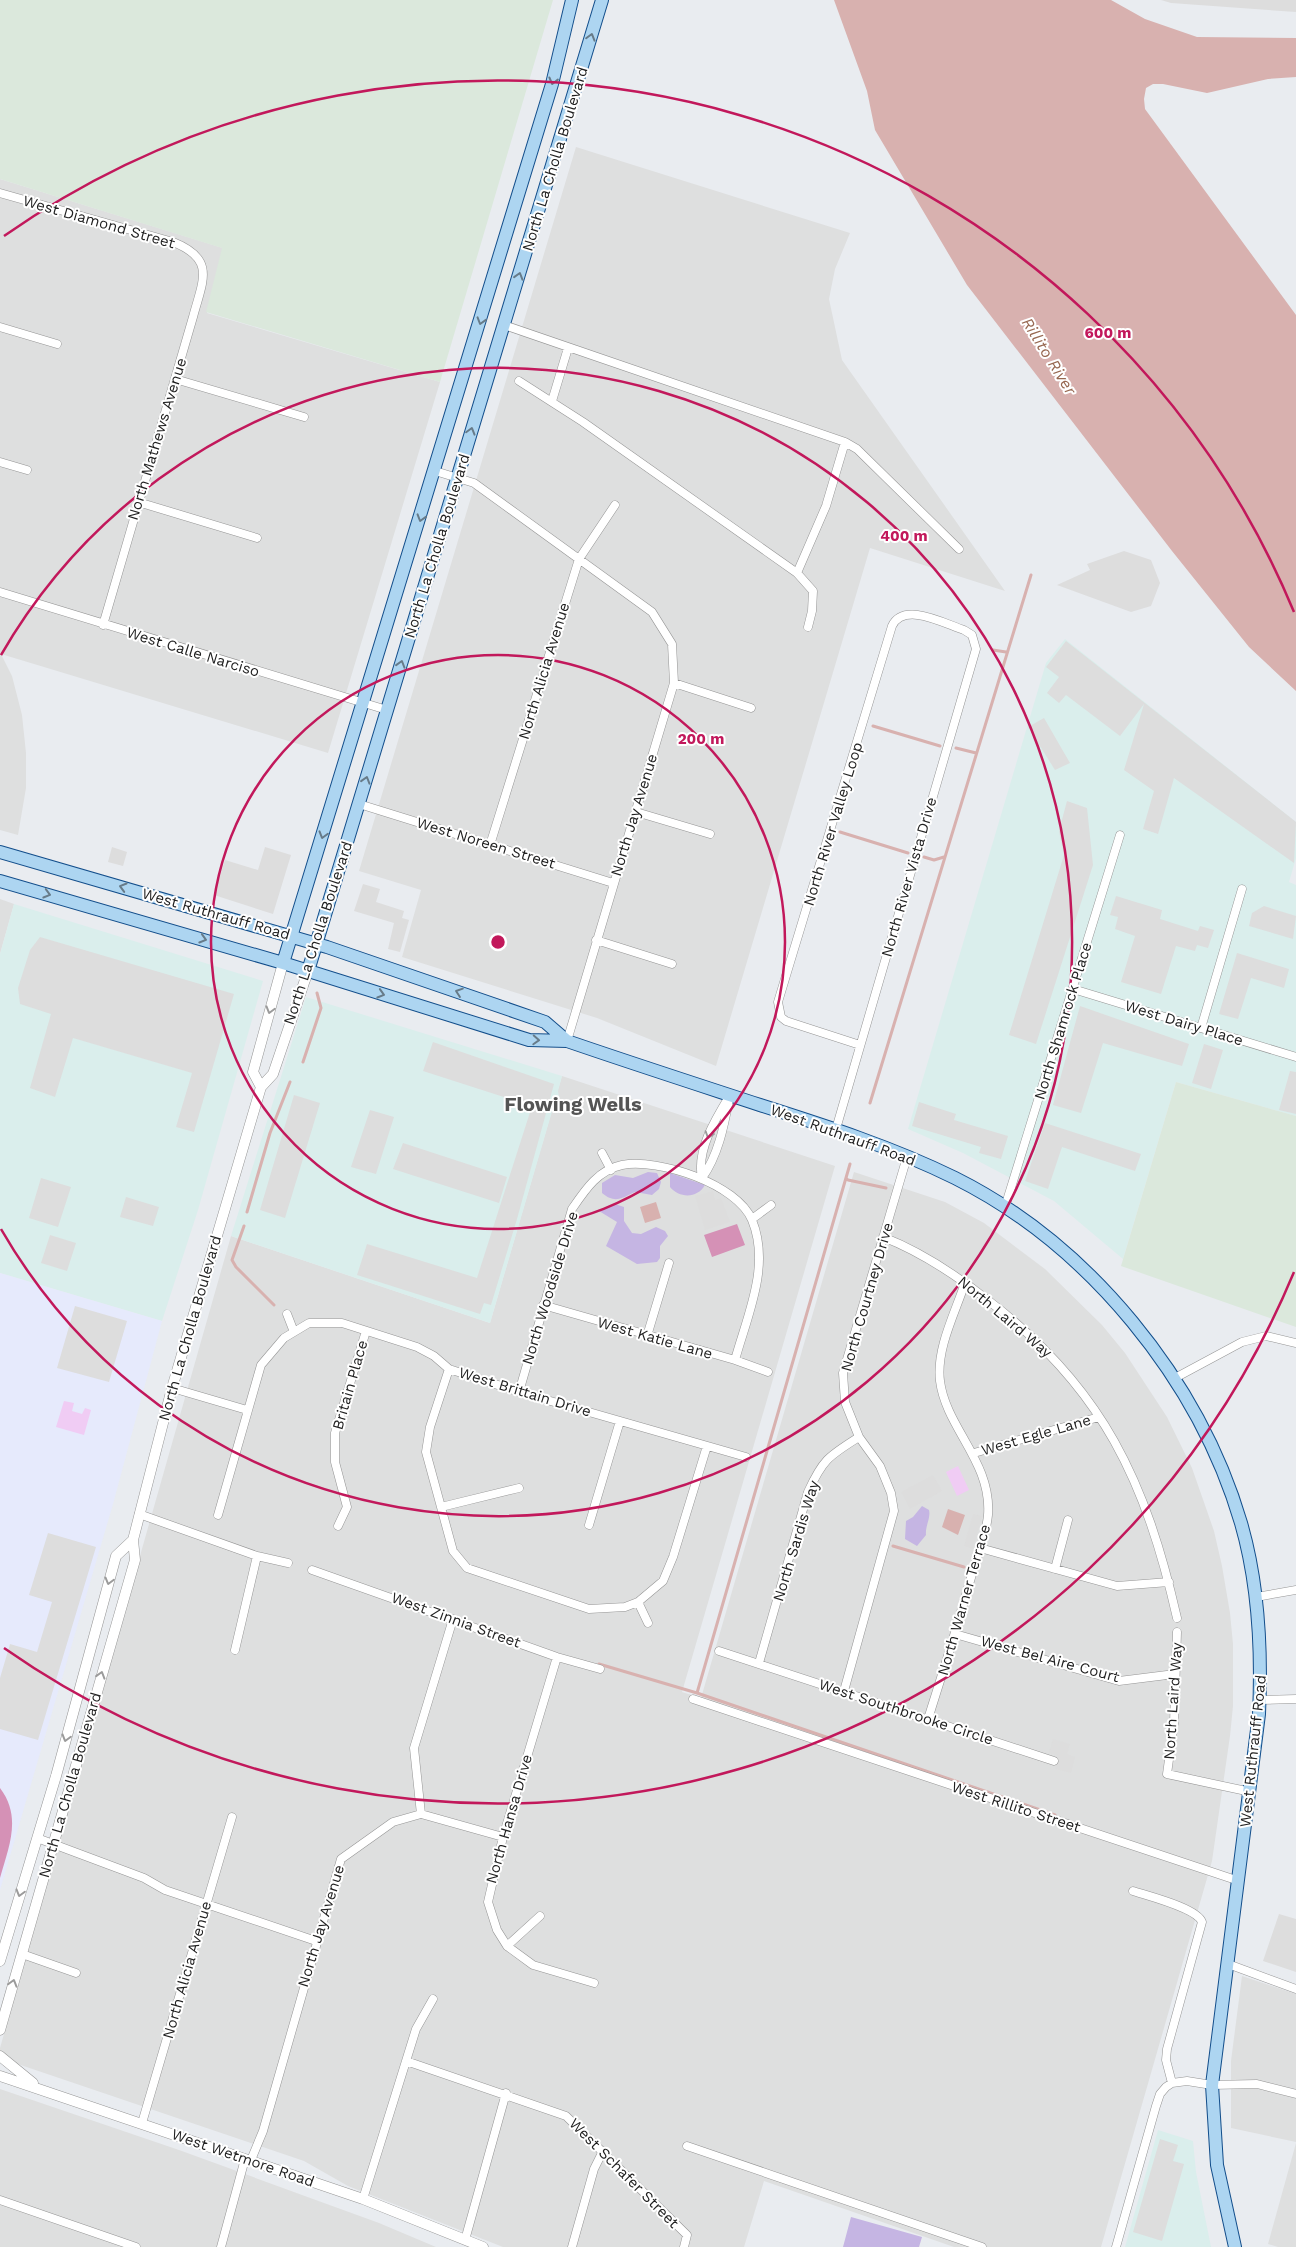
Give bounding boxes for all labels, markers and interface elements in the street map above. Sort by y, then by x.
one-way arrow [586,33,596,41]
street label: North La Cholla Boulevard [518,65,592,253]
one-way arrow [548,77,558,85]
street label: West Diamond Street [21,192,178,253]
one-way arrow [514,272,524,281]
water label: Rillito River [1018,314,1081,399]
one-way arrow [476,316,486,324]
text: 600 m [1085,324,1131,342]
street label: North Mathews Avenue [124,356,190,522]
one-way arrow [465,427,476,435]
street label: North La Cholla Boulevard [400,452,474,640]
one-way arrow [416,513,426,521]
text: 400 m [880,527,928,545]
street label: North Alicia Avenue [515,600,573,742]
street label: West Calle Narciso [124,623,262,681]
one-way arrow [396,660,406,668]
text: 200 m [678,730,724,748]
street label: North River Valley Loop [799,740,867,908]
street label: North Jay Avenue [607,752,661,878]
one-way arrow [361,776,371,785]
street label: North River Vista Drive [878,795,940,959]
street label: West Noreen Street [414,813,558,873]
one-way arrow [318,831,328,839]
street label: North La Cholla Boulevard [280,839,356,1027]
one-way arrow [119,883,127,893]
street label: West Ruthrauff Road [140,884,292,944]
one-way arrow [43,888,51,899]
centre of rings [489,933,507,951]
one-way arrow [198,934,207,944]
street label: North Shamrock Place [1030,940,1096,1102]
one-way arrow [376,988,384,998]
one-way arrow [456,988,464,998]
street label: West Dairy Place [1123,996,1245,1050]
one-way arrow [266,1006,276,1014]
one-way arrow [532,1035,540,1046]
district label: Flowing Wells [504,1092,642,1116]
street label: West Ruthrauff Road [768,1100,918,1170]
one-way arrow [705,1130,715,1138]
street label: North Woodside Drive [518,1209,582,1367]
street label: North Courtney Drive [837,1220,897,1374]
street label: North La Cholla Boulevard [155,1233,225,1423]
street label: North Laird Way [954,1272,1056,1362]
street label: West Katie Lane [595,1313,715,1363]
street label: Britain Place [329,1338,371,1432]
street label: West Brittain Drive [457,1363,593,1421]
street label: West Egle Lane [979,1411,1093,1459]
street label: North Sardis Way [769,1478,823,1604]
street label: North Warner Terrace [934,1522,994,1678]
one-way arrow [105,1576,115,1585]
street label: West Zinnia Street [389,1588,524,1652]
street label: West Bel Aire Court [979,1632,1122,1686]
street label: North Laird Way [1160,1642,1186,1760]
one-way arrow [95,1672,105,1680]
street label: West Ruthrauff Road [1236,1674,1270,1828]
street label: West Southbrooke Circle [816,1675,996,1749]
street label: North La Cholla Boulevard [35,1690,105,1880]
one-way arrow [62,1733,72,1741]
street label: North Hansa Drive [482,1752,536,1886]
street label: West Rillito Street [949,1778,1083,1837]
street label: North Jay Avenue [294,1863,348,1989]
one-way arrow [15,1889,25,1897]
street label: North Alicia Avenue [159,1899,215,2041]
one-way arrow [8,1980,18,1988]
street label: West Schafer Street [565,2114,683,2232]
street label: West Wetmore Road [169,2125,317,2191]

